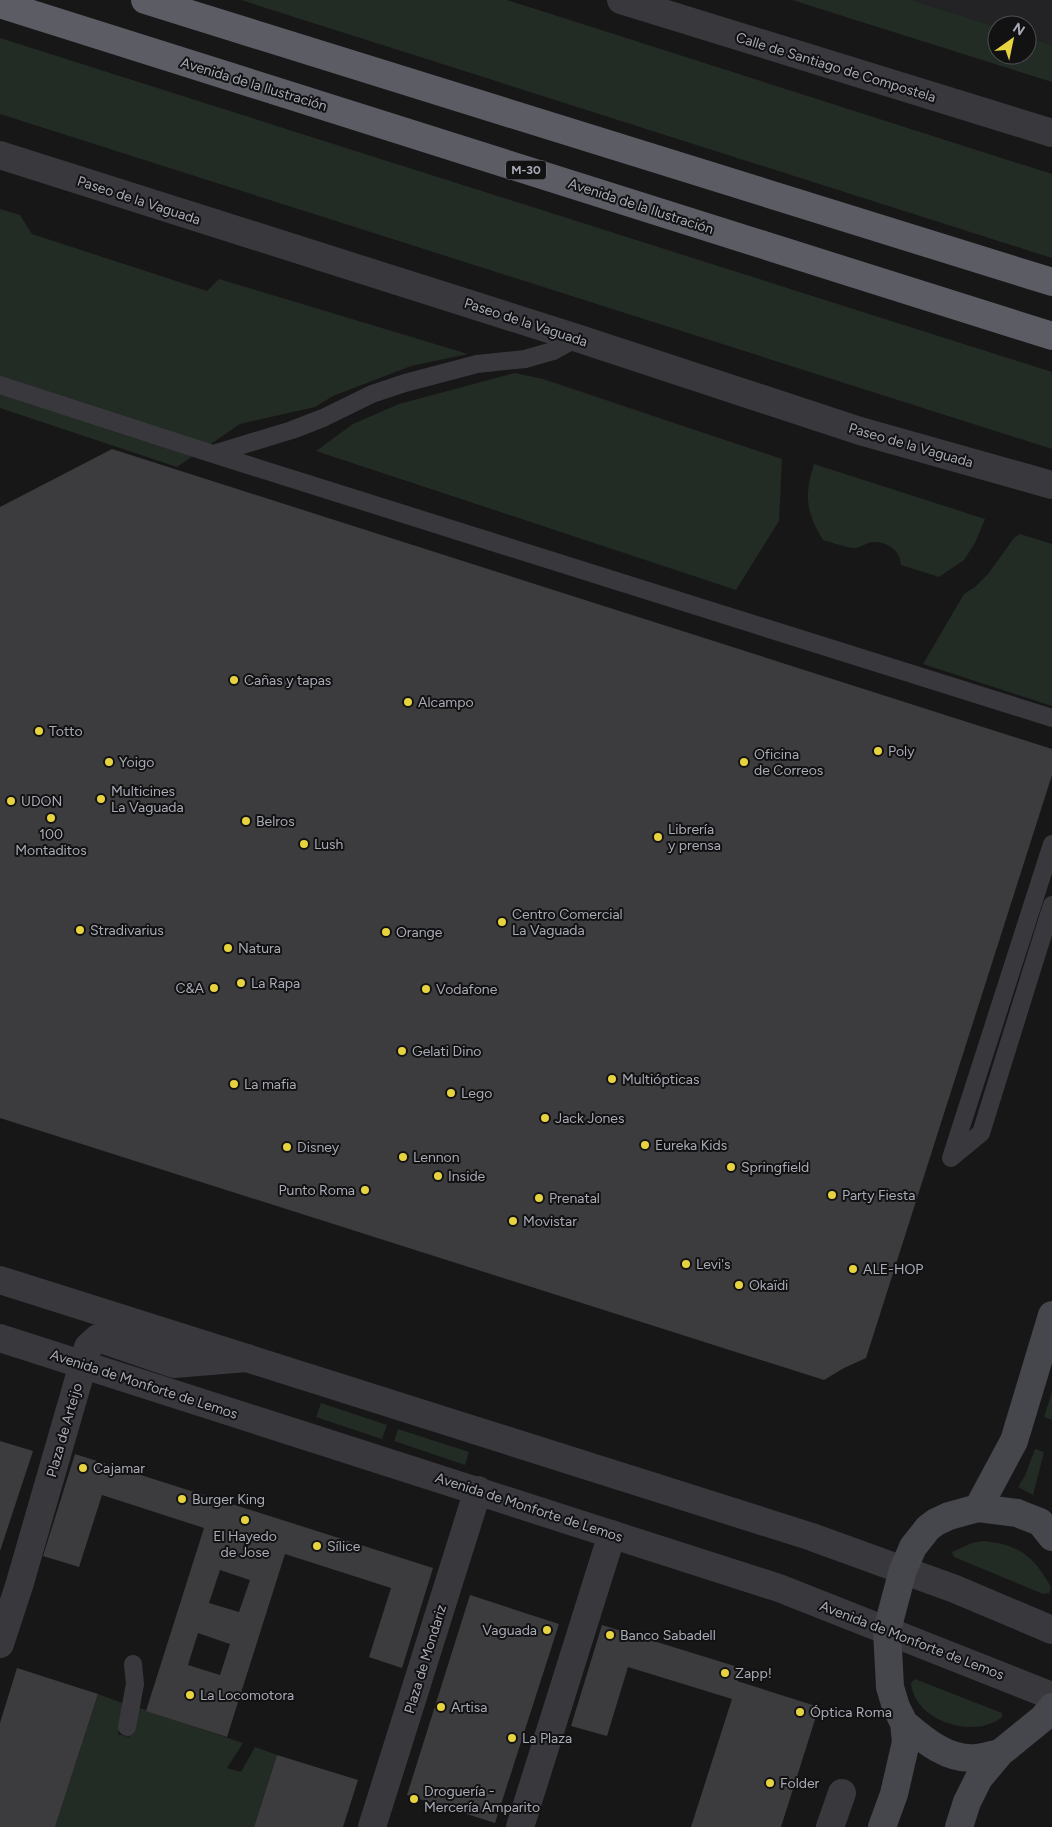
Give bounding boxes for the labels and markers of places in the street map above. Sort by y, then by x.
place label: Cañas y tapas [244,672,331,689]
marker: Cañas y tapas [228,674,240,686]
place label: Alcampo [418,694,474,711]
marker: Alcampo [402,696,414,708]
place label: Totto [49,723,83,740]
marker: Totto [33,725,45,737]
place label: Poly [888,743,915,760]
marker: Poly [872,745,884,757]
place label: Oficina de Correos [754,746,823,779]
place label: Yoigo [119,754,154,771]
marker: Yoigo [103,756,115,768]
marker: Oficina de Correos [738,756,750,768]
place label: Multicines La Vaguada [111,783,184,816]
place label: UDON [21,793,62,810]
marker: Multicines La Vaguada [95,793,107,805]
marker: UDON [5,795,17,807]
marker: 100 Montaditos [45,812,57,824]
place label: Belros [256,813,295,830]
marker: Belros [240,815,252,827]
place label: Librería y prensa [668,821,721,854]
place label: 100 Montaditos [15,826,87,859]
marker: Librería y prensa [652,831,664,843]
place label: Lush [314,836,344,853]
marker: Lush [298,838,310,850]
place label: Centro Comercial La Vaguada [512,906,623,939]
marker: Centro Comercial La Vaguada [496,916,508,928]
place label: Stradivarius [90,922,164,939]
marker: Stradivarius [74,924,86,936]
place label: Orange [396,924,443,941]
marker: Orange [380,926,392,938]
place label: Natura [238,940,281,957]
marker: Natura [222,942,234,954]
place label: La Rapa [251,975,300,992]
marker: La Rapa [235,977,247,989]
place label: C&A [175,980,205,997]
place label: Vodafone [436,981,498,998]
marker: C&A [208,982,220,994]
marker: Vodafone [420,983,432,995]
place label: Gelati Dino [412,1043,481,1060]
marker: Gelati Dino [396,1045,408,1057]
place label: Multiópticas [622,1071,699,1088]
marker: Multiópticas [606,1073,618,1085]
place label: La mafia [244,1076,297,1093]
marker: La mafia [228,1078,240,1090]
place label: Lego [461,1085,492,1102]
marker: Lego [445,1087,457,1099]
place label: Jack Jones [555,1110,624,1127]
marker: Jack Jones [539,1112,551,1124]
place label: Eureka Kids [655,1137,727,1154]
place label: Disney [297,1139,340,1156]
marker: Eureka Kids [639,1139,651,1151]
marker: Disney [281,1141,293,1153]
place label: Lennon [413,1149,460,1166]
marker: Lennon [397,1151,409,1163]
place label: Springfield [741,1159,809,1176]
marker: Springfield [725,1161,737,1173]
place label: Inside [448,1168,486,1185]
marker: Inside [432,1170,444,1182]
place label: Punto Roma [279,1182,355,1199]
marker: Punto Roma [359,1184,371,1196]
place label: Party Fiesta [842,1187,915,1204]
marker: Party Fiesta [826,1189,838,1201]
place label: Prenatal [549,1190,600,1207]
marker: Prenatal [533,1192,545,1204]
place label: Movistar [523,1213,577,1230]
marker: Movistar [507,1215,519,1227]
place label: Levi's [696,1256,731,1273]
marker: Levi's [680,1258,692,1270]
place label: ALE-HOP [863,1261,923,1278]
marker: ALE-HOP [847,1263,859,1275]
place label: Okaïdi [749,1277,788,1294]
marker: Okaïdi [733,1279,745,1291]
place label: Cajamar [93,1460,145,1477]
marker: Cajamar [77,1462,89,1474]
place label: Burger King [192,1491,265,1508]
marker: Burger King [176,1493,188,1505]
marker: El Hayedo de Jose [239,1514,251,1526]
place label: El Hayedo de Jose [213,1528,277,1561]
place label: Sílice [327,1538,361,1555]
marker: Sílice [311,1540,323,1552]
place label: Vaguada [482,1622,537,1639]
marker: Vaguada [541,1624,553,1636]
place label: Banco Sabadell [620,1627,716,1644]
marker: Banco Sabadell [604,1629,616,1641]
place label: Zapp! [735,1665,772,1682]
marker: Zapp! [719,1667,731,1679]
place label: La Locomotora [200,1687,294,1704]
marker: La Locomotora [184,1689,196,1701]
place label: Artisa [451,1699,487,1716]
marker: Artisa [435,1701,447,1713]
place label: Óptica Roma [810,1704,892,1721]
marker: Óptica Roma [794,1706,806,1718]
place label: La Plaza [522,1730,572,1747]
marker: La Plaza [506,1732,518,1744]
place label: Folder [780,1775,820,1792]
marker: Folder [764,1777,776,1789]
place label: Droguería - Mercería Amparito [424,1783,540,1816]
marker: Droguería - Mercería Amparito [408,1793,420,1805]

